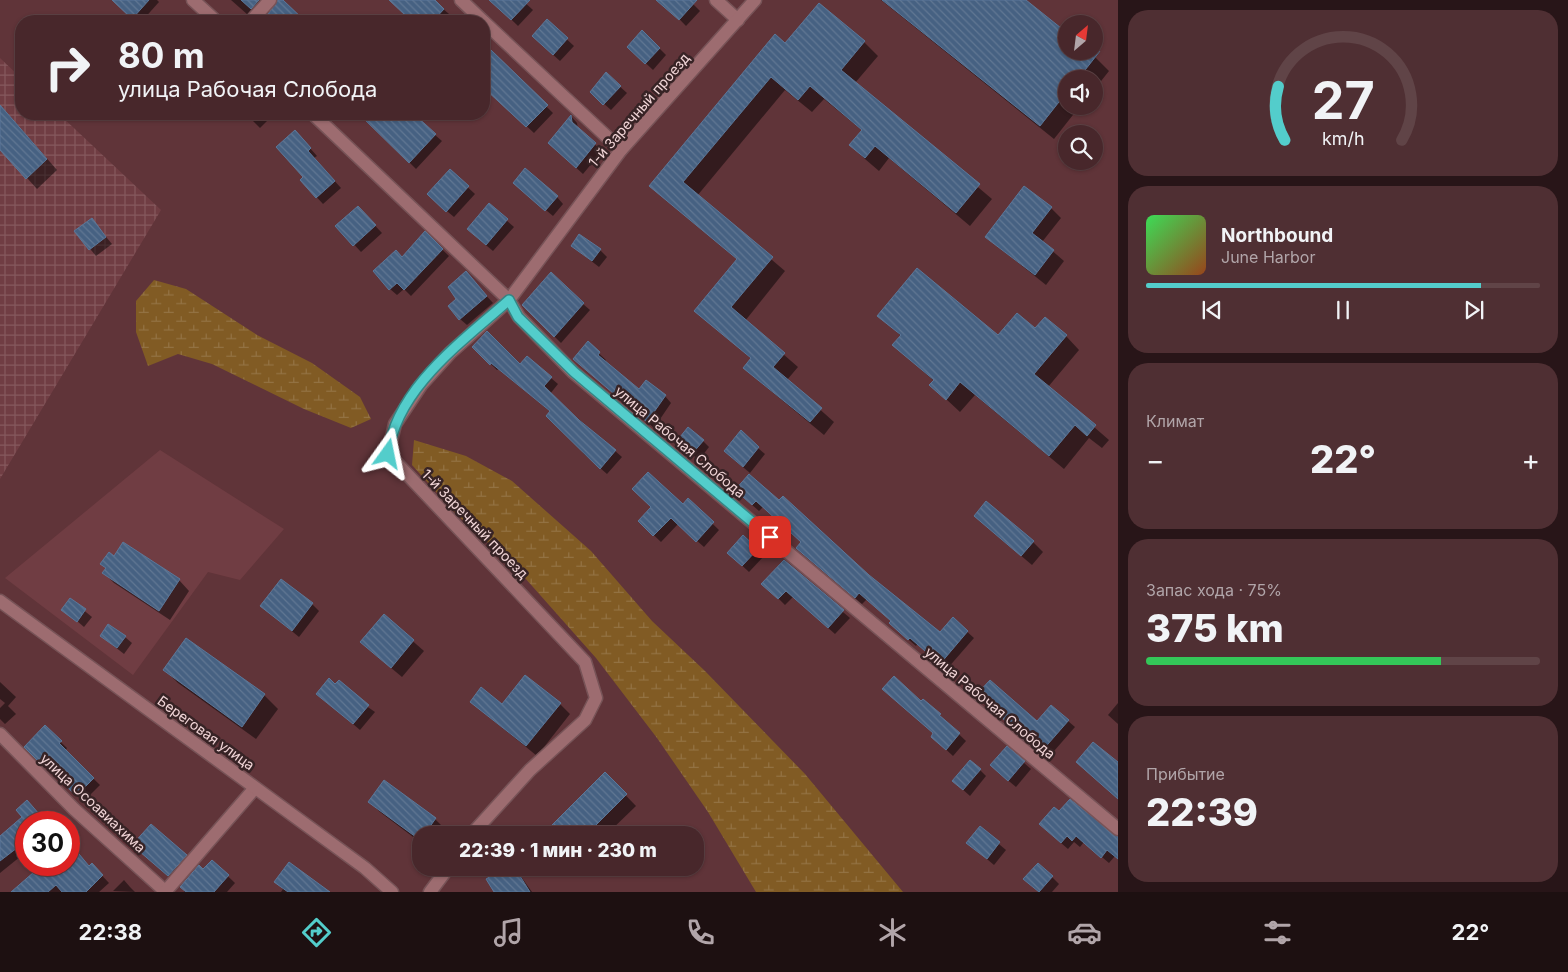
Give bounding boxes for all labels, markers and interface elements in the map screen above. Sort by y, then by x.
north arrow [1058,15,1102,60]
map controls [1058,15,1103,170]
text: 80 m [118,34,205,76]
icon: right [35,35,100,100]
street label: 1-й Заречный проезд [584,49,693,170]
text: 27 [1312,69,1375,132]
button: sound [1058,70,1103,115]
text: улица Рабочая Слобода [118,76,377,102]
button: search [1058,125,1103,170]
text: km/h [1322,128,1364,149]
text: Northbound [1221,224,1333,247]
text: June Harbor [1221,247,1315,267]
icon: previous [1198,296,1226,324]
icon: pause [1329,296,1357,324]
icon: next [1460,296,1488,324]
street label: улица Рабочая Слобода [612,382,749,501]
text: Климат [1146,411,1204,431]
position arrow [361,427,413,479]
text: 22° [1310,436,1376,482]
text: − [1146,443,1165,477]
text: + [1521,443,1540,477]
street label: 1-й Заречный проезд [419,465,532,582]
pin [749,516,791,558]
icon: arrive [756,523,784,551]
text: Запас хода · 75% [1146,580,1282,600]
text: 375 km [1146,605,1284,651]
street label: улица Рабочая Слобода [922,643,1059,762]
street label: Береговая улица [155,692,258,773]
street label: улица Осоавиахима [37,750,149,856]
text: Прибытие [1146,764,1225,784]
text: 22:39 [1146,789,1258,835]
speed limit sign: 30 [15,811,80,876]
text: 22:39 · 1 мин · 230 m [459,839,657,862]
icon: directions [299,915,334,950]
icon: music [491,915,526,950]
icon: phone [683,915,718,950]
icon: climate [875,915,910,950]
icon: car [1067,915,1102,950]
icon: filters [1260,915,1295,950]
text: 22:38 [79,919,142,945]
text: 22° [1452,919,1489,945]

